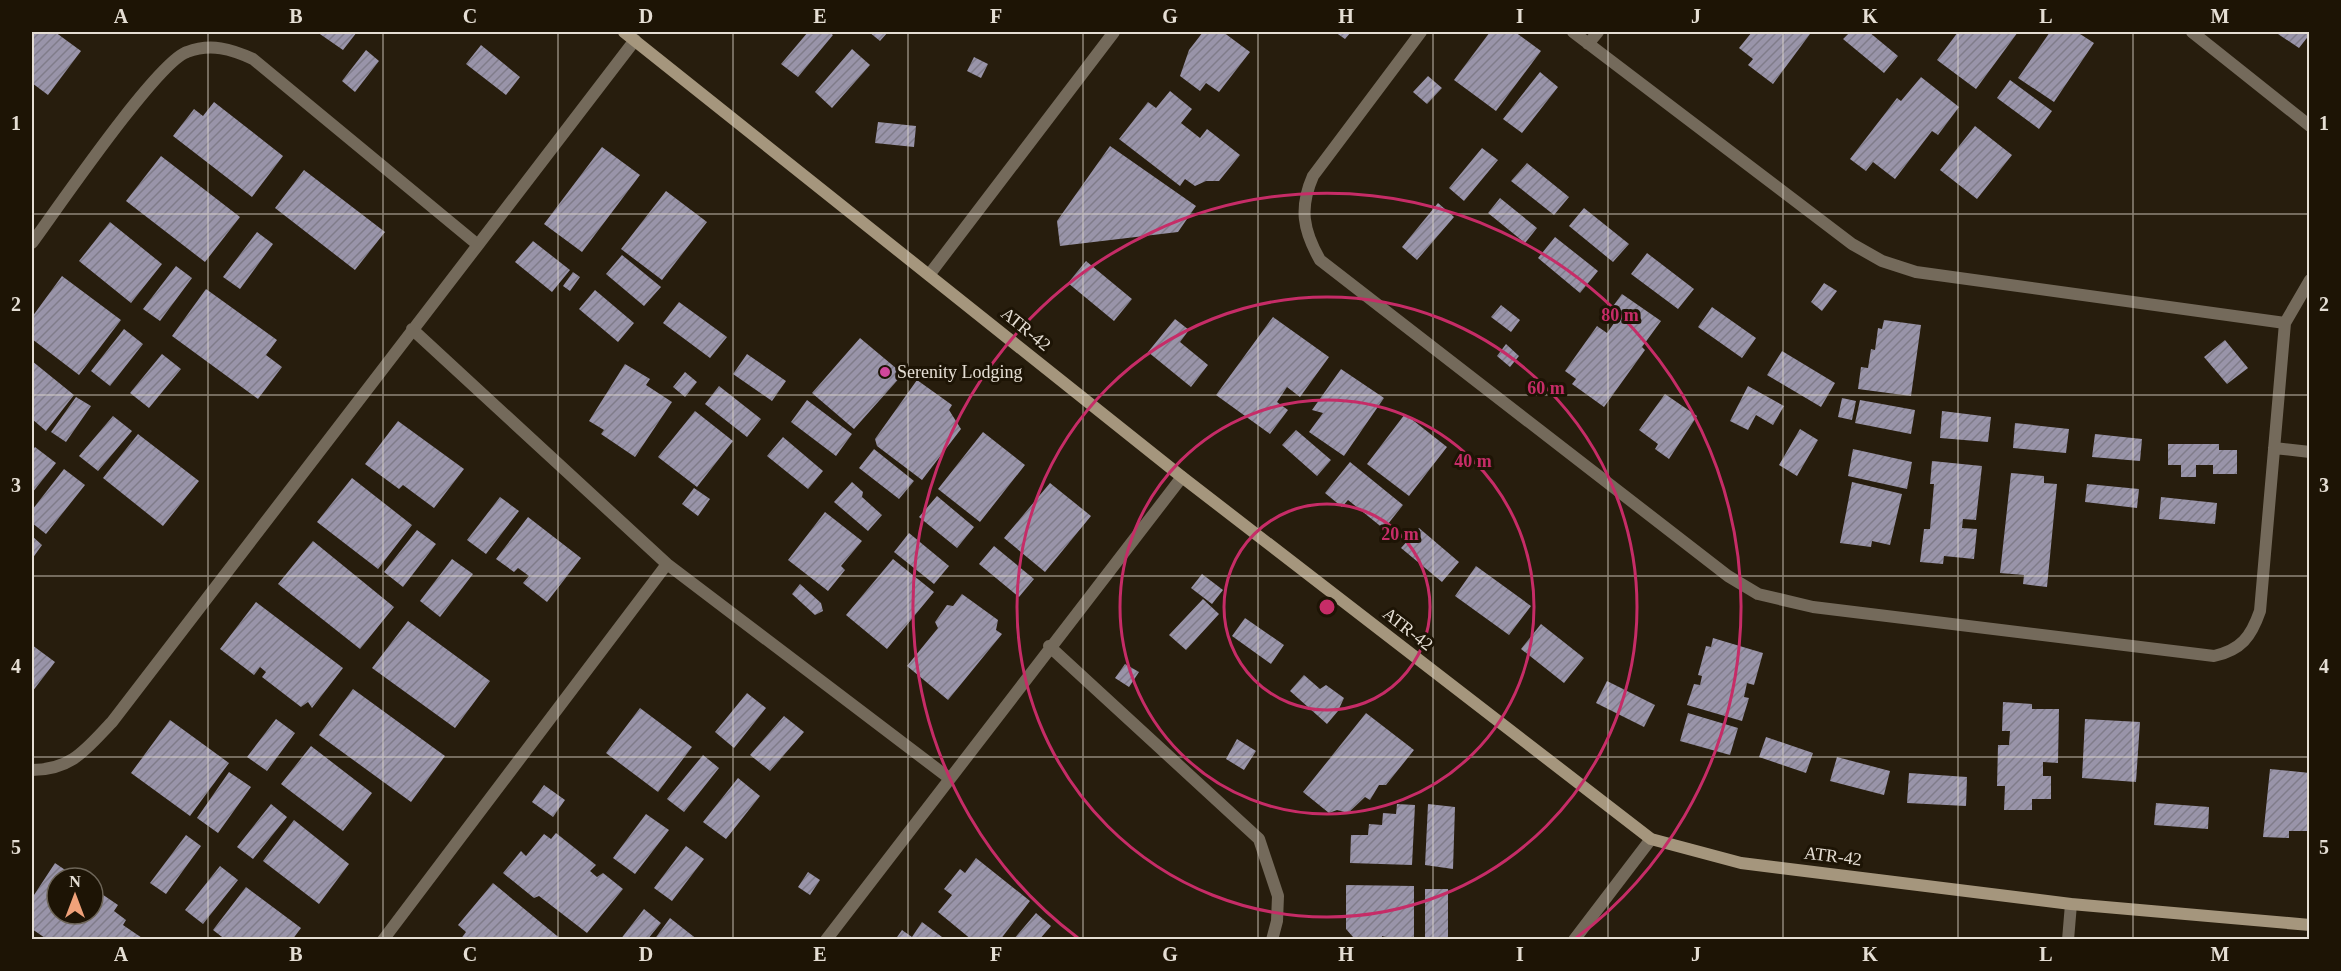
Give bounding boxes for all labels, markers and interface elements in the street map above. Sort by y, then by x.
text: A [114,5,129,27]
text: B [289,5,303,27]
text: C [463,5,477,27]
text: D [639,5,653,27]
text: E [813,5,827,27]
text: F [990,5,1002,27]
text: G [1162,5,1178,27]
text: H [1338,5,1354,27]
text: I [1516,5,1524,27]
text: J [1691,5,1701,27]
text: K [1862,5,1878,27]
text: L [2039,5,2053,27]
text: M [2211,5,2230,27]
text: 1 [11,112,21,134]
text: 1 [2319,112,2329,134]
text: 2 [11,293,21,315]
text: 2 [2319,293,2329,315]
street label: ATR-42 [997,303,1055,355]
text: 80 m [1601,305,1639,325]
place label: Serenity Lodging [897,362,1022,382]
marker: Serenity Lodging [878,365,892,379]
text: 60 m [1527,378,1565,398]
text: 40 m [1454,451,1492,471]
text: 3 [11,474,21,496]
text: 3 [2319,474,2329,496]
text: 20 m [1381,524,1419,544]
centre of rings [1317,597,1337,617]
street label: ATR-42 [1379,603,1437,655]
text: 4 [11,655,21,677]
text: 4 [2319,655,2329,677]
text: 5 [11,836,21,858]
text: 5 [2319,836,2329,858]
street label: ATR-42 [1803,843,1863,869]
north arrow [45,866,105,926]
text: N [69,873,81,890]
text: A [114,943,129,965]
text: B [289,943,303,965]
text: C [463,943,477,965]
text: D [639,943,653,965]
text: E [813,943,827,965]
text: F [990,943,1002,965]
text: G [1162,943,1178,965]
text: H [1338,943,1354,965]
text: I [1516,943,1524,965]
text: J [1691,943,1701,965]
text: K [1862,943,1878,965]
text: L [2039,943,2053,965]
text: M [2211,943,2230,965]

